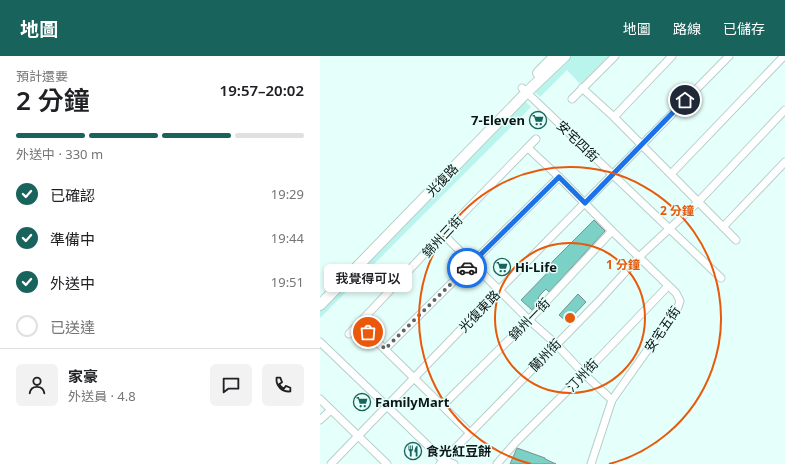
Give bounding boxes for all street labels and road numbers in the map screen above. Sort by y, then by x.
street label: 安宅四街 [553,116,603,166]
street label: 光復路 [422,160,462,200]
street label: 錦州三街 [418,211,466,261]
street label: 光復東路 [454,286,504,336]
street label: 錦州一街 [504,294,554,344]
street label: 安宅五街 [640,302,684,356]
street label: 蘭州街 [525,335,565,375]
street label: 汀州街 [562,355,602,395]

